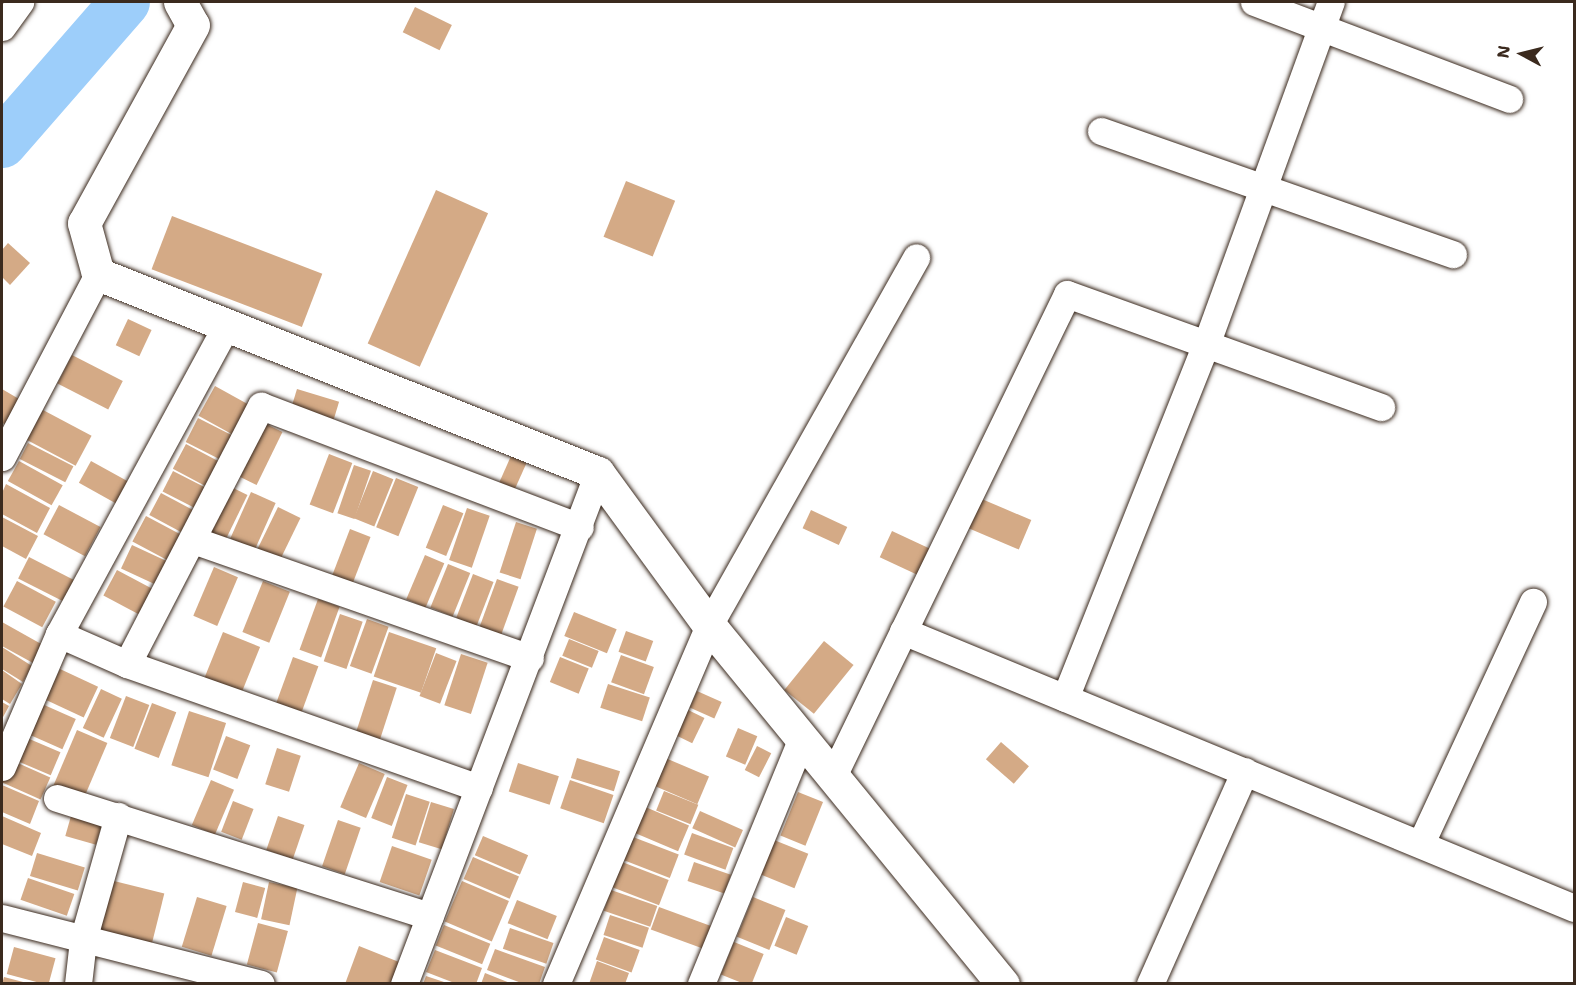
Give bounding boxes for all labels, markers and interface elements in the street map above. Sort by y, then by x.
north arrow [1492,24,1552,84]
text: N [1492,44,1515,59]

